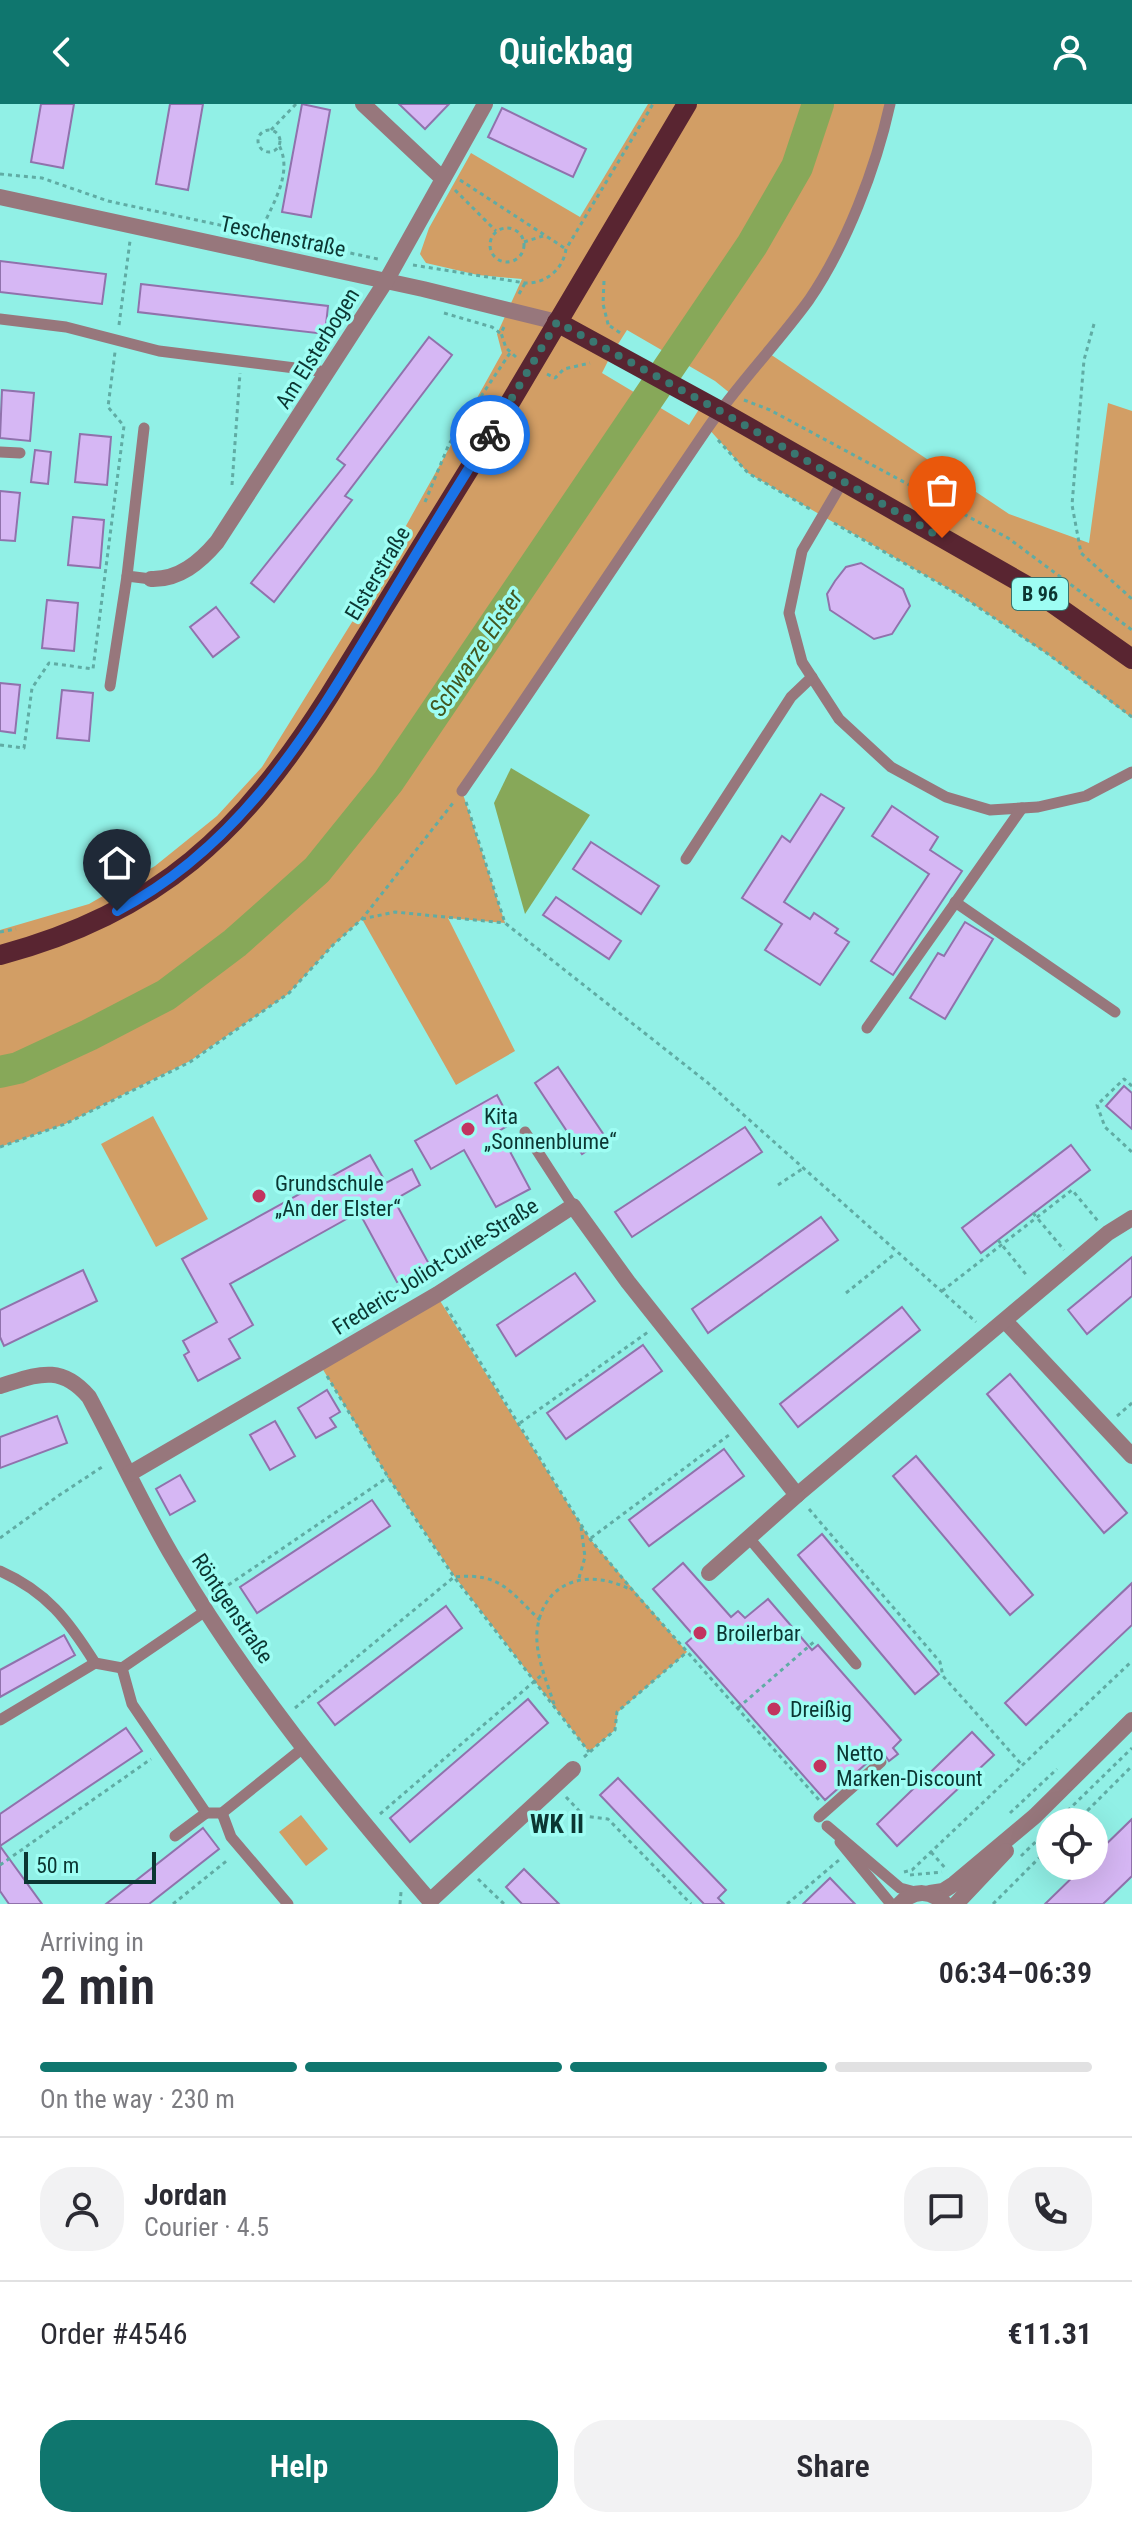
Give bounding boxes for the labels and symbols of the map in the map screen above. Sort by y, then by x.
street label: Teschenstraße [218,211,348,262]
street label: Am Elsterbogen [270,283,364,413]
courier [450,395,530,475]
pin [908,456,976,538]
street label: Elsterstraße [340,522,415,625]
road number: B 96 [1012,578,1068,610]
water label: Schwarze Elster [423,584,529,721]
pin [83,829,151,911]
place label: Kita „Sonnenblume“ [484,1104,617,1154]
marker: Kita „Sonnenblume“ [459,1120,477,1138]
place label: Grundschule „An der Elster“ [275,1171,401,1221]
marker: Grundschule „An der Elster“ [250,1187,268,1205]
street label: Frederic-Joliot-Curie-Straße [328,1193,543,1340]
street label: Röntgenstraße [187,1549,278,1668]
place label: Broilerbar [716,1621,801,1646]
marker: Broilerbar [691,1624,709,1642]
place label: Dreißig [790,1697,852,1722]
marker: Dreißig [765,1700,783,1718]
place label: Netto Marken-Discount [836,1741,983,1791]
marker: Netto Marken-Discount [811,1757,829,1775]
district label: WK II [530,1809,584,1839]
scale bar [24,1848,156,1884]

